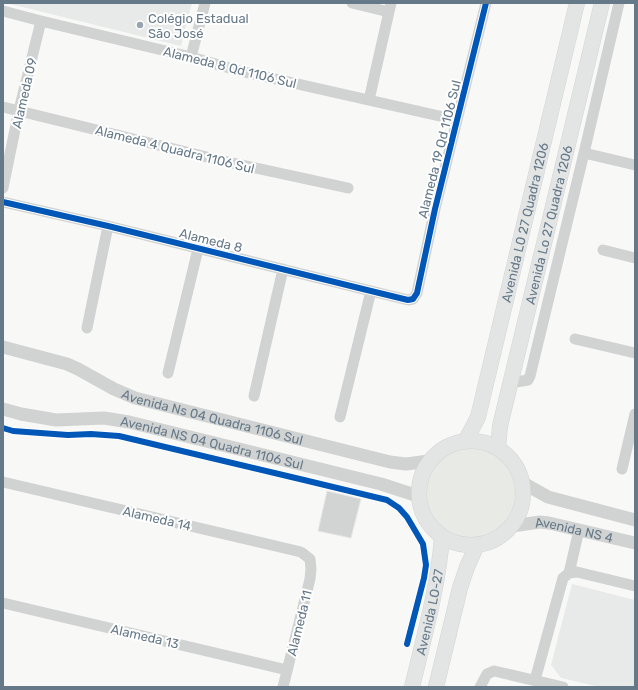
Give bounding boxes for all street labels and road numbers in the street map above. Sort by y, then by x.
street label: Alameda 8 Qd 1106 Sul [162,44,298,91]
street label: Alameda 09 [9,56,40,130]
street label: Alameda 19 Qd 1106 Sul [415,79,464,220]
street label: Alameda 4 Quadra 1106 Sul [94,122,256,177]
street label: Avenida L0 27 Quadra 1206 [499,141,551,304]
street label: Avenida Lo 27 Quadra 1206 [523,144,575,306]
street label: Alameda 8 [178,225,244,256]
street label: Avenida Ns 04 Quadra 1106 Sul [119,386,304,448]
street label: Avenida NS 04 Quadra 1106 Sul [119,414,305,473]
street label: Alameda 14 [121,503,192,534]
street label: Avenida NS 4 [534,515,615,546]
street label: Avenida LO-27 [413,568,446,657]
street label: Alameda 11 [284,589,315,657]
street label: Alameda 13 [109,621,181,652]

